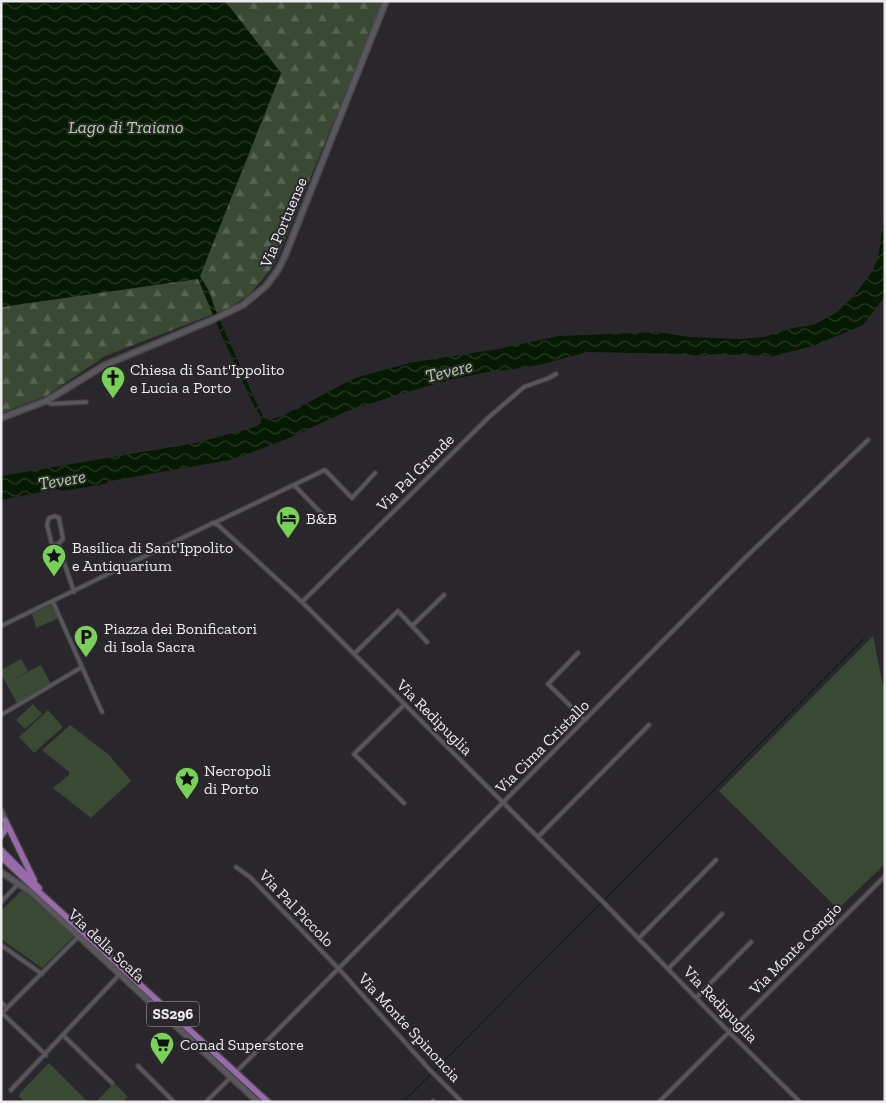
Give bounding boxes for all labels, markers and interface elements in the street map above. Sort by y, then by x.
water label: Lago di Traiano [68,116,184,138]
street label: Via Portuense [256,174,311,271]
water label: Tevere [423,355,475,387]
place label: Chiesa di Sant'Ippolito e Lucia a Porto [130,360,285,397]
church icon: Chiesa di Sant'Ippolito e Lucia a Porto [100,365,126,399]
street label: Via Pal Grande [372,430,458,516]
water label: Tevere [37,465,88,495]
hotel icon: B&B [275,505,301,539]
place label: B&B [306,509,337,528]
place label: Basilica di Sant'Ippolito e Antiquarium [72,538,233,575]
place icon: Basilica di Sant'Ippolito e Antiquarium [41,543,67,577]
place label: Piazza dei Bonificatori di Isola Sacra [104,619,258,656]
parking icon: Piazza dei Bonificatori di Isola Sacra [73,624,99,658]
street label: Via Redipuglia [392,675,477,759]
street label: Via Cima Cristallo [491,696,593,798]
place label: Necropoli di Porto [204,761,272,798]
place icon: Necropoli di Porto [174,766,200,800]
street label: Via Pal Piccolo [254,865,338,951]
street label: Via Monte Cengio [745,898,845,999]
street label: Via della Scafa [63,904,149,986]
street label: Via Redipuglia [679,961,762,1047]
street label: Via Monte Spinoncia [354,968,465,1086]
road number: SS296 [147,1002,199,1026]
supermarket icon: Conad Superstore [149,1031,175,1065]
place label: Conad Superstore [180,1035,304,1054]

